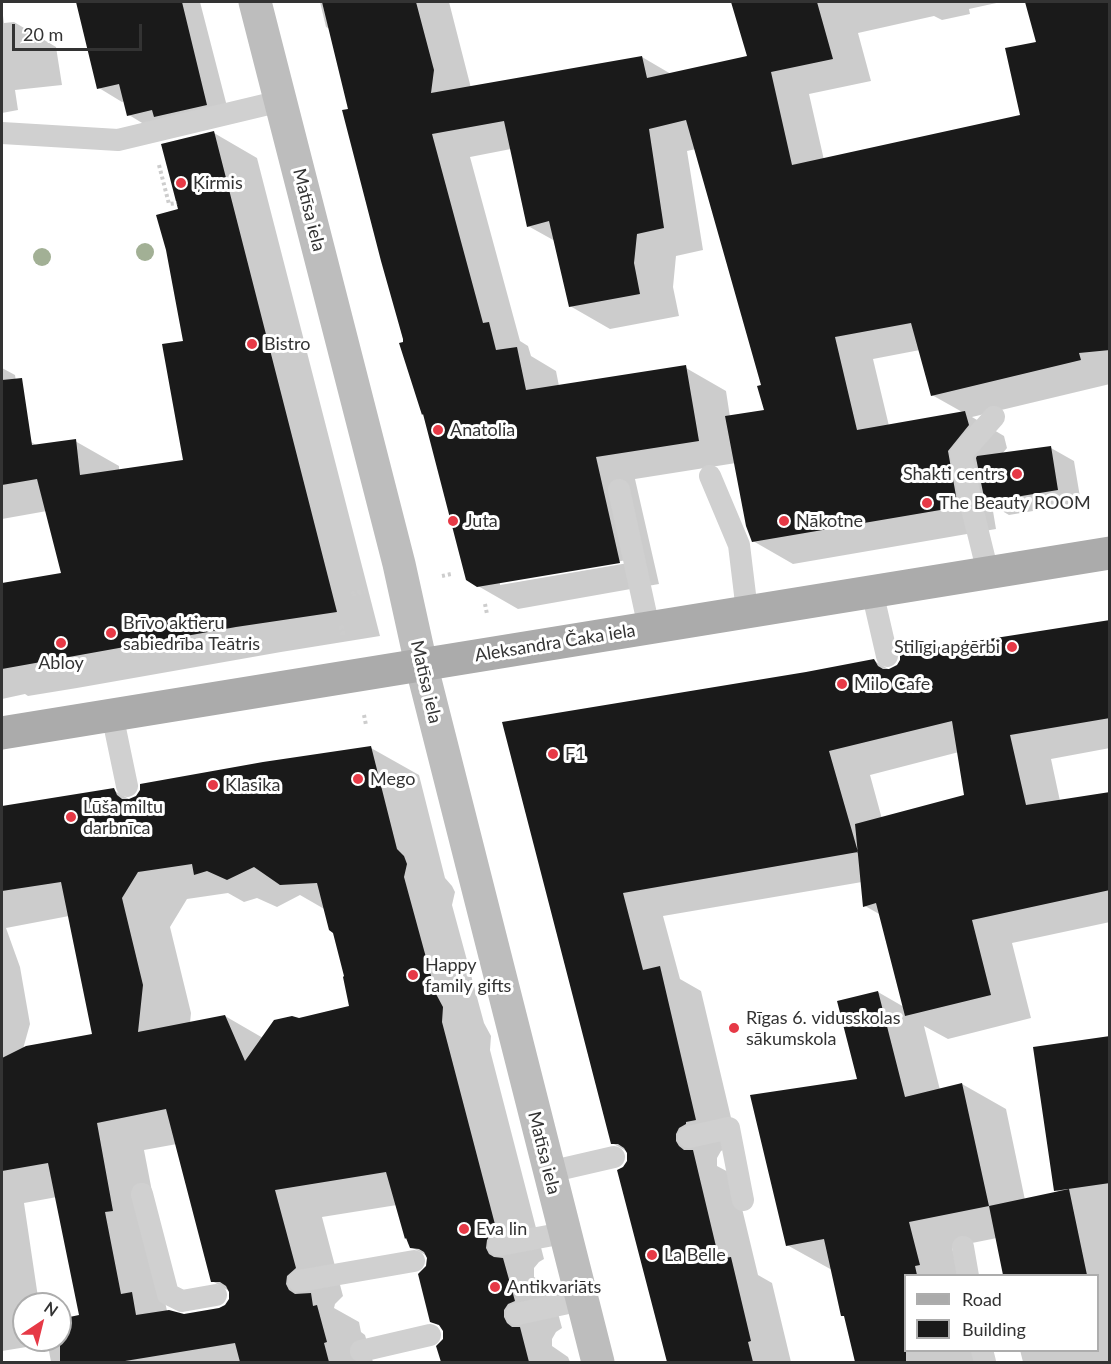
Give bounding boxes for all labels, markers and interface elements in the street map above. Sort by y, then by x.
scale bar [15,12,146,50]
text: 20 m [23,23,63,45]
street label: Matīsa iela [288,166,330,254]
place label: Ķirmis [193,172,243,194]
marker: Ķirmis [174,176,188,190]
place label: Bistro [264,333,310,355]
marker: Bistro [245,337,259,351]
place label: Anatolia [450,419,515,441]
marker: Anatolia [431,423,445,437]
place label: Shakti centrs [903,463,1005,485]
marker: Shakti centrs [1010,467,1024,481]
place label: The Beauty ROOM [939,492,1091,514]
marker: The Beauty ROOM [920,496,934,510]
place label: Juta [465,510,498,532]
place label: Nākotne [796,510,863,532]
marker: Juta [446,514,460,528]
marker: Nākotne [777,514,791,528]
place label: Brīvo aktieru sabiedrība Teātris [123,612,260,654]
street label: Aleksandra Čaka iela [473,620,637,666]
marker: Brīvo aktieru sabiedrība Teātris [104,626,118,640]
marker: Abloy [54,636,68,650]
place label: Stilīgi apģērbi [894,636,1000,658]
street label: Matīsa iela [406,638,446,726]
marker: Stilīgi apģērbi [1005,640,1019,654]
place label: Abloy [38,652,84,674]
place label: Milo Cafe [854,673,930,695]
marker: Milo Cafe [835,677,849,691]
place label: F1 [565,743,586,765]
marker: F1 [546,747,560,761]
place label: Mego [370,768,415,790]
marker: Mego [351,772,365,786]
place label: Klasika [225,774,280,796]
marker: Klasika [206,778,220,792]
place label: Lūša miltu darbnīca [83,796,163,838]
marker: Lūša miltu darbnīca [64,810,78,824]
place label: Happy family gifts [425,954,511,996]
marker: Happy family gifts [406,968,420,982]
place label: Rīgas 6. vidusskolas sākumskola [746,1007,901,1050]
marker: Rīgas 6. vidusskolas sākumskola [727,1021,741,1035]
street label: Matīsa iela [523,1109,565,1197]
place label: Eva lin [476,1218,527,1240]
marker: Eva lin [457,1222,471,1236]
place label: La Belle [664,1244,726,1266]
marker: La Belle [645,1248,659,1262]
legend [904,1274,1099,1352]
place label: Antikvariāts [507,1276,601,1298]
marker: Antikvariāts [488,1280,502,1294]
text: Road [962,1288,1002,1310]
north arrow [12,1292,72,1352]
text: N [41,1297,62,1320]
text: Building [962,1318,1026,1340]

